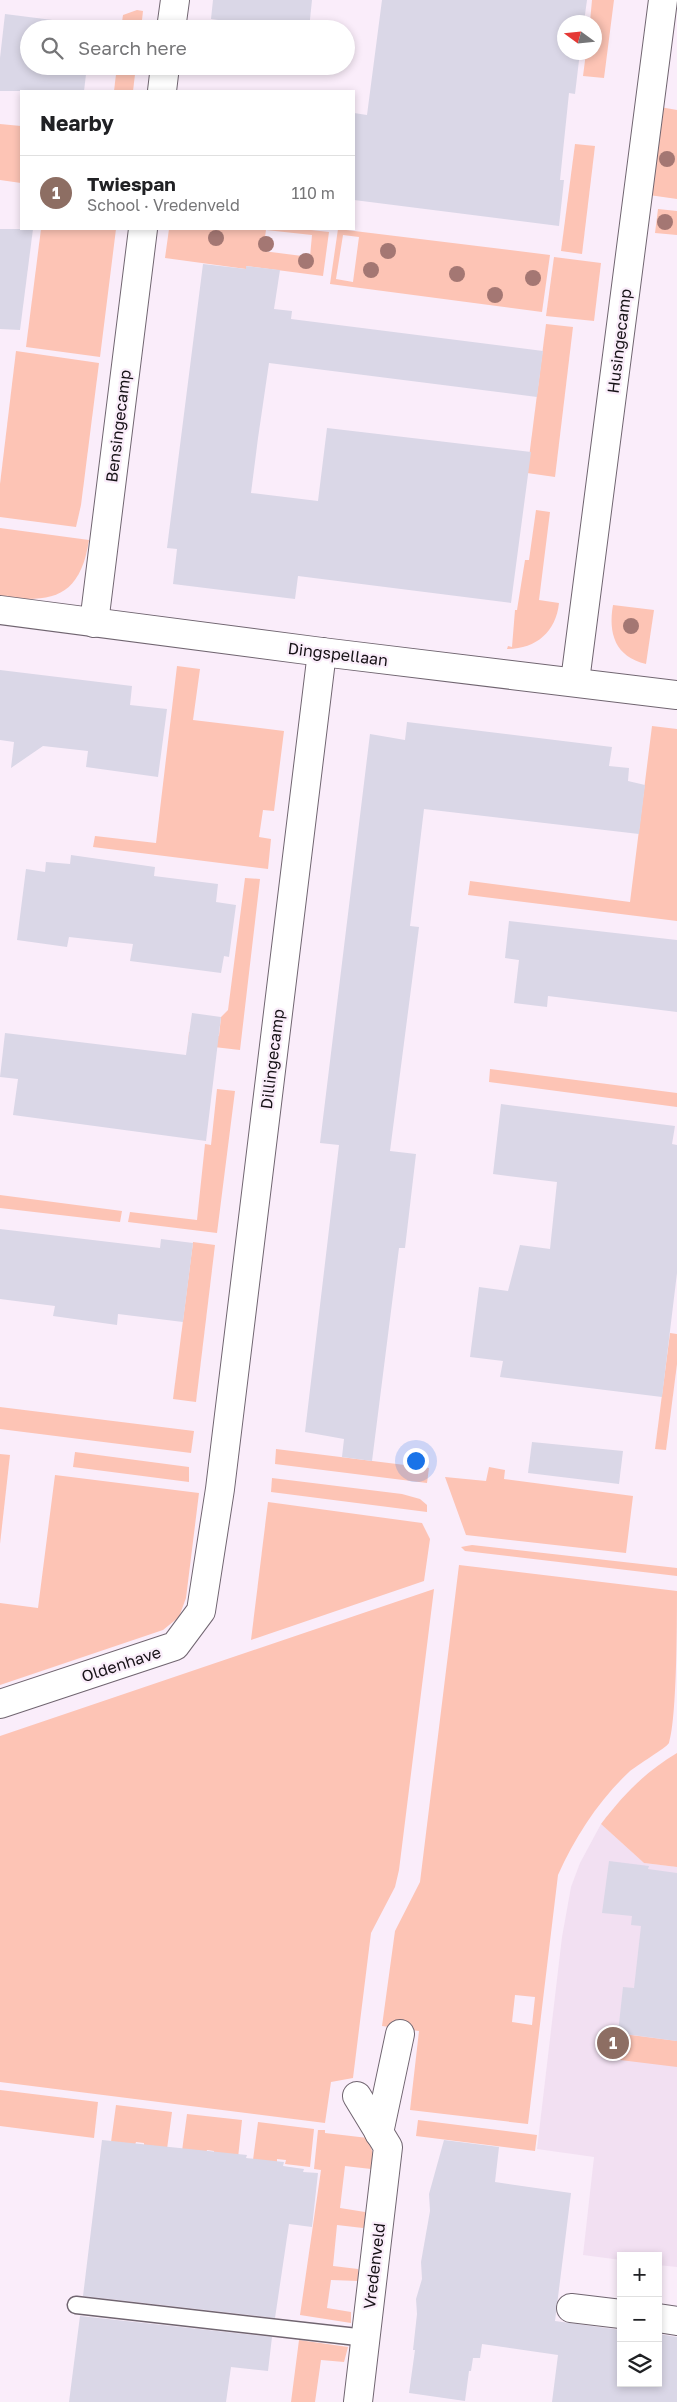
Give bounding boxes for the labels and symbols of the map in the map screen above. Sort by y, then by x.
north arrow [557,15,602,60]
street label: Husingecamp [603,287,635,394]
street label: Bensingecamp [101,368,135,483]
street label: Dingspellaan [287,638,389,670]
street label: Dillingecamp [256,1008,288,1110]
your location [403,1448,429,1474]
street label: Oldenhave [79,1642,163,1686]
pin: 1 [597,2024,629,2062]
street label: Vredenveld [359,2222,389,2310]

